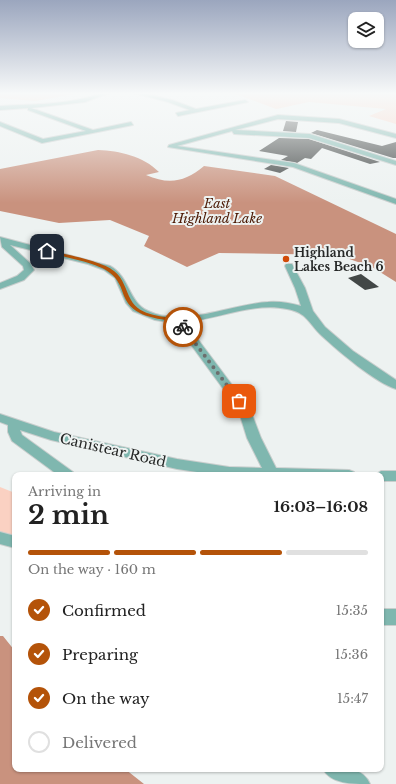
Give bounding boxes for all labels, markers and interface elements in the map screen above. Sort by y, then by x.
map controls [348,12,384,48]
button: layers [348,12,384,48]
water label: East Highland Lake [171,195,262,227]
pin [30,234,64,268]
icon: home [36,240,58,262]
place label: Highland Lakes Beach 6 [294,245,384,274]
marker: Highland Lakes Beach 6 [281,254,291,264]
courier [163,307,203,347]
icon: bike [172,316,194,338]
pin [222,384,256,418]
icon: bag [228,390,250,412]
street label: Canistear Road [58,429,168,471]
text: Arriving in [28,483,101,500]
text: 16:03–16:08 [273,497,368,516]
text: 2 min [28,499,109,531]
text: On the way · 160 m [28,561,156,578]
icon: check [28,599,50,621]
text: Confirmed [62,601,146,620]
text: 15:35 [336,602,368,619]
icon: check [28,643,50,665]
text: Preparing [62,645,138,664]
text: 15:36 [335,646,368,663]
icon: check [28,687,50,709]
text: On the way [62,689,150,708]
text: 15:47 [337,690,368,707]
text: Delivered [62,733,137,752]

